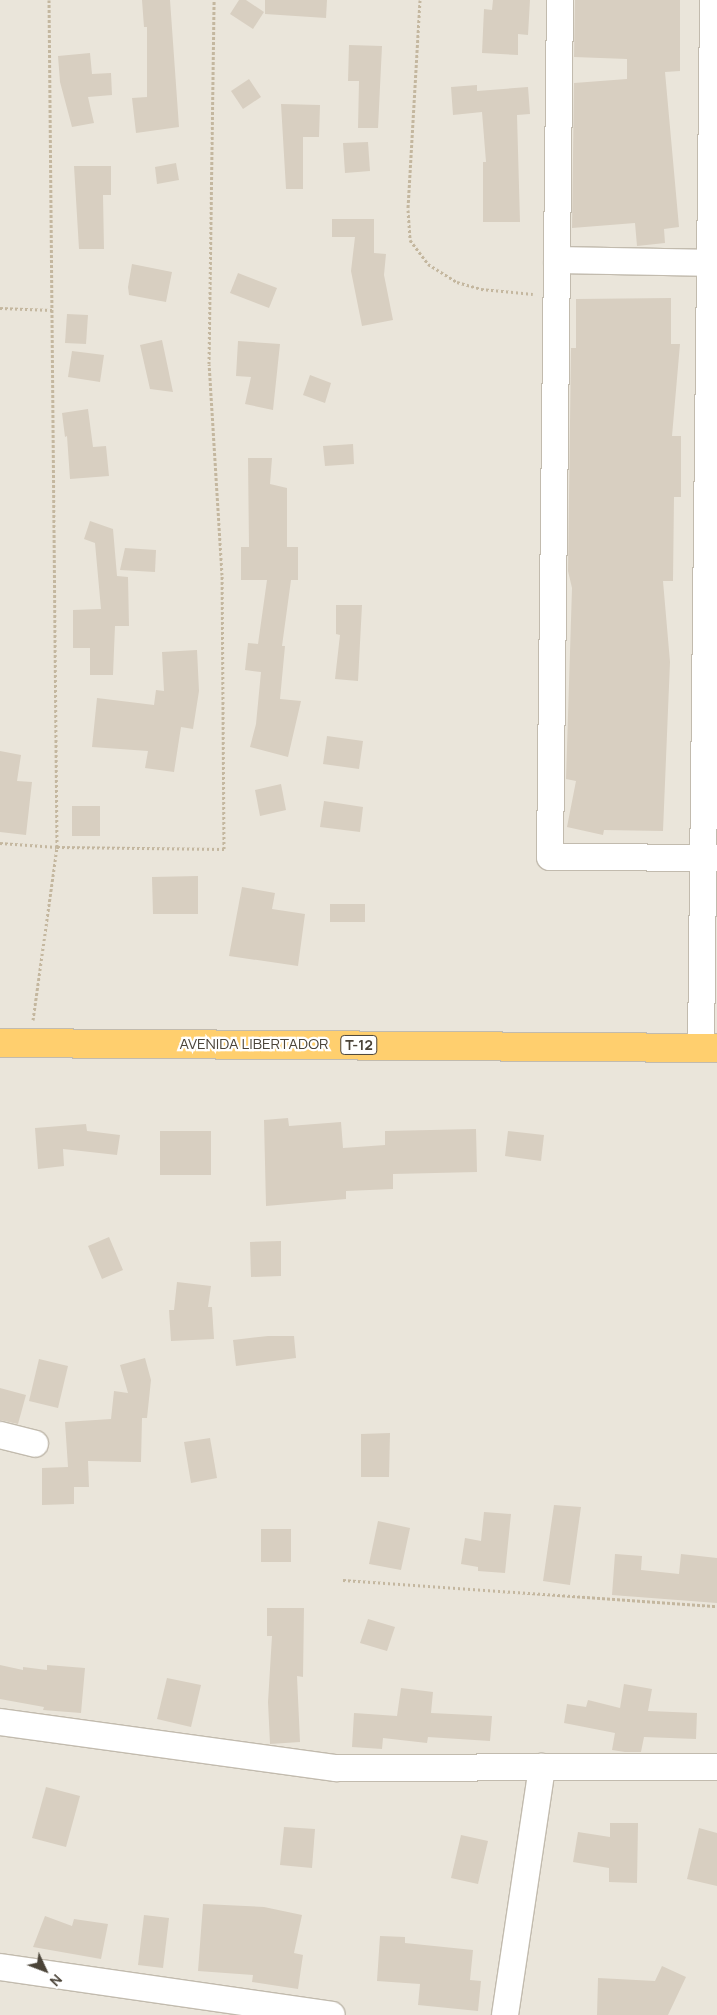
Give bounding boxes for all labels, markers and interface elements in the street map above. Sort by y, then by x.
road number: T-12 [340,1034,378,1056]
street label: AVENIDA LIBERTADOR [180,1035,328,1053]
north arrow [20,1945,70,1995]
text: N [46,1970,67,1991]

